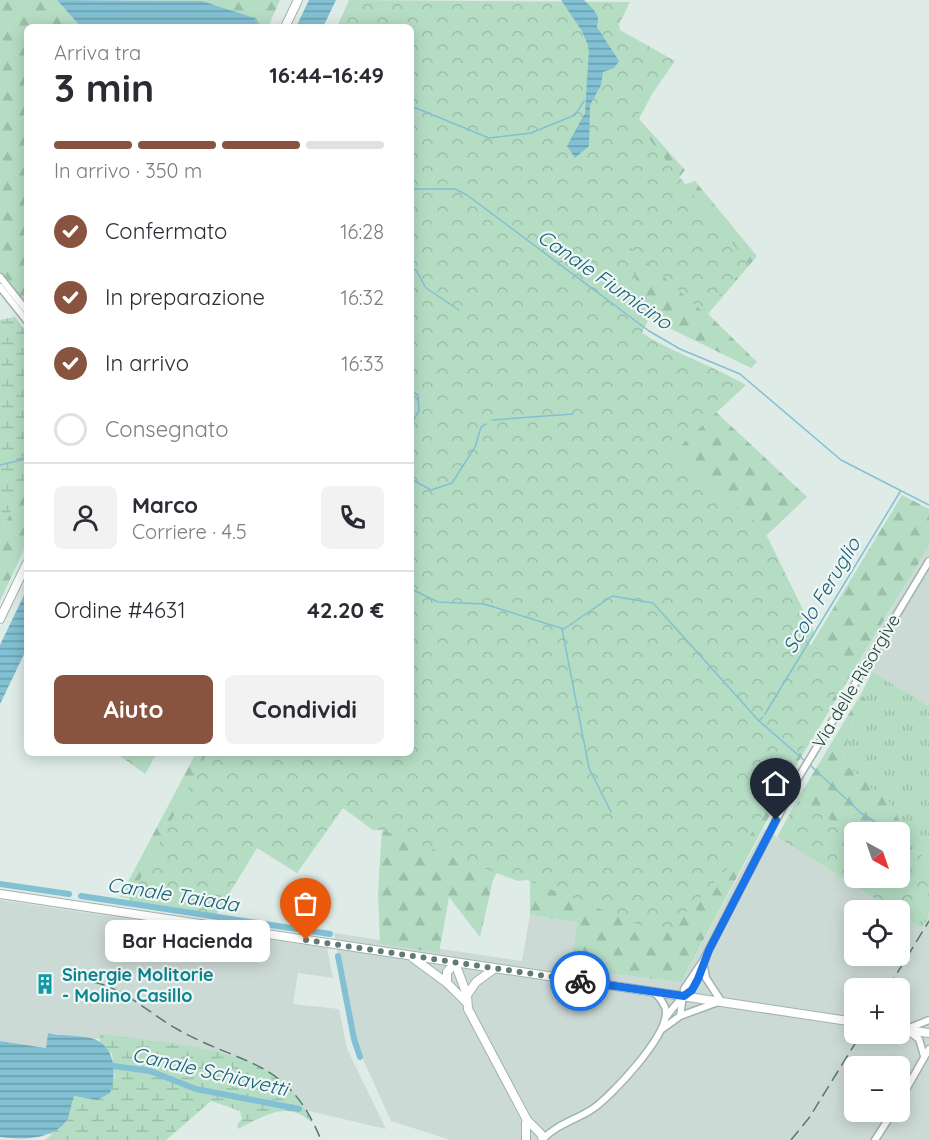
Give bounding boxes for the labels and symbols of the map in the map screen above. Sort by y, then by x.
water label: Canale Fiumicino [533,224,678,335]
water label: Scolo Feruglio [777,532,866,657]
street label: Via delle Risorgive [807,610,905,752]
pin [750,758,801,820]
north arrow [844,822,910,888]
water label: Canale Taiada [105,871,242,917]
pin [280,878,331,940]
callout: Bar Hacienda [105,919,270,961]
courier [550,951,610,1011]
place label: Sinergie Molitorie - Molino Casillo [62,963,214,1007]
building icon: Sinergie Molitorie - Molino Casillo [33,972,57,996]
water label: Canale Schiavetti [130,1041,293,1102]

